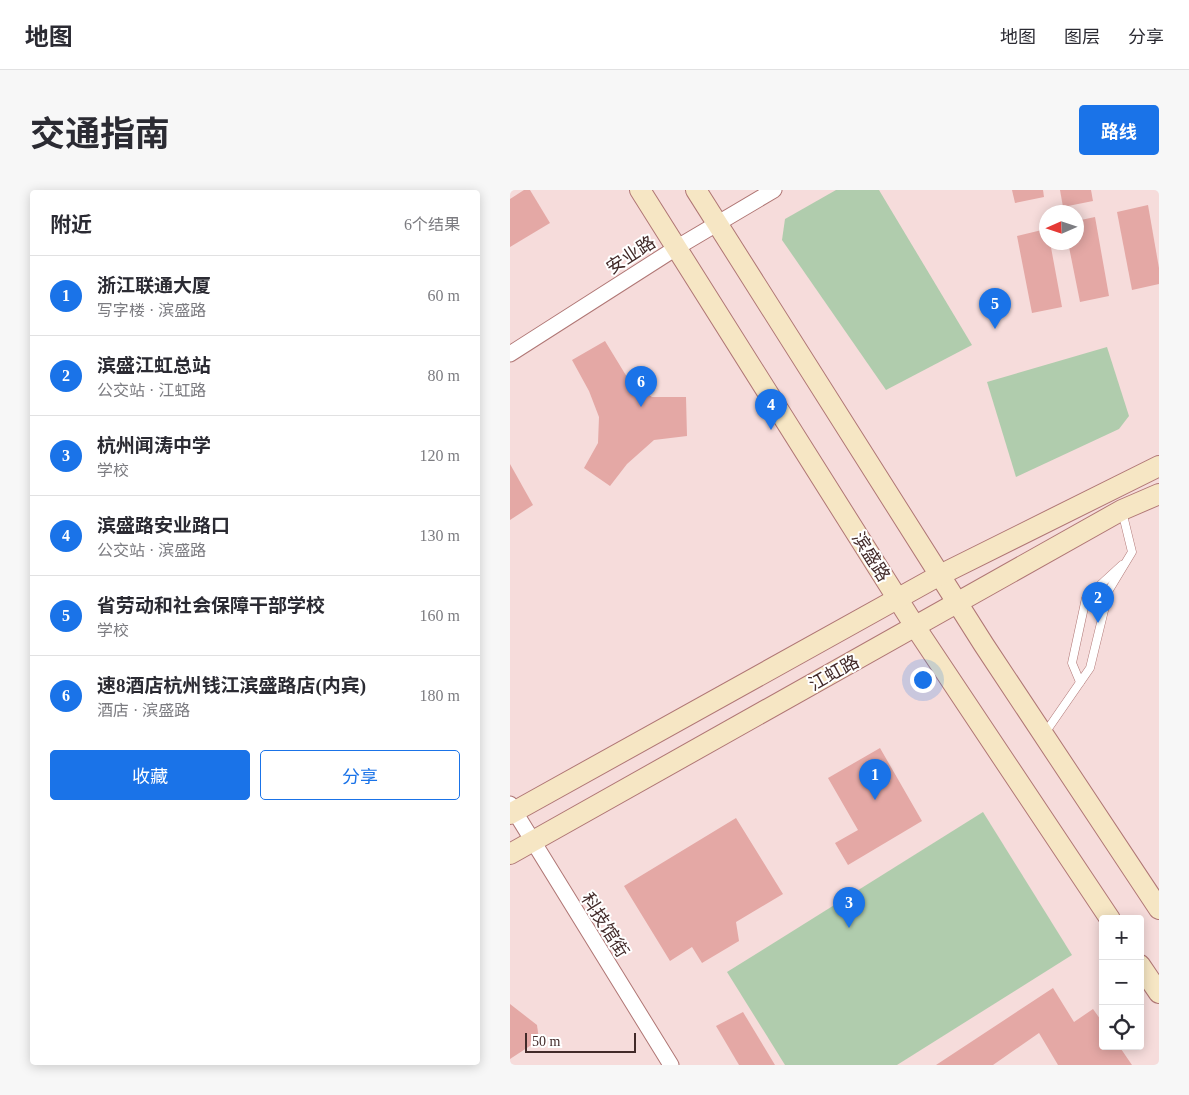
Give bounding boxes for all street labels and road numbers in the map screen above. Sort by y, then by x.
street label: 安业路 [603,232,659,278]
street label: 滨盛路 [848,529,894,585]
street label: 江虹路 [806,651,862,695]
street label: 科技馆街 [577,889,633,961]

